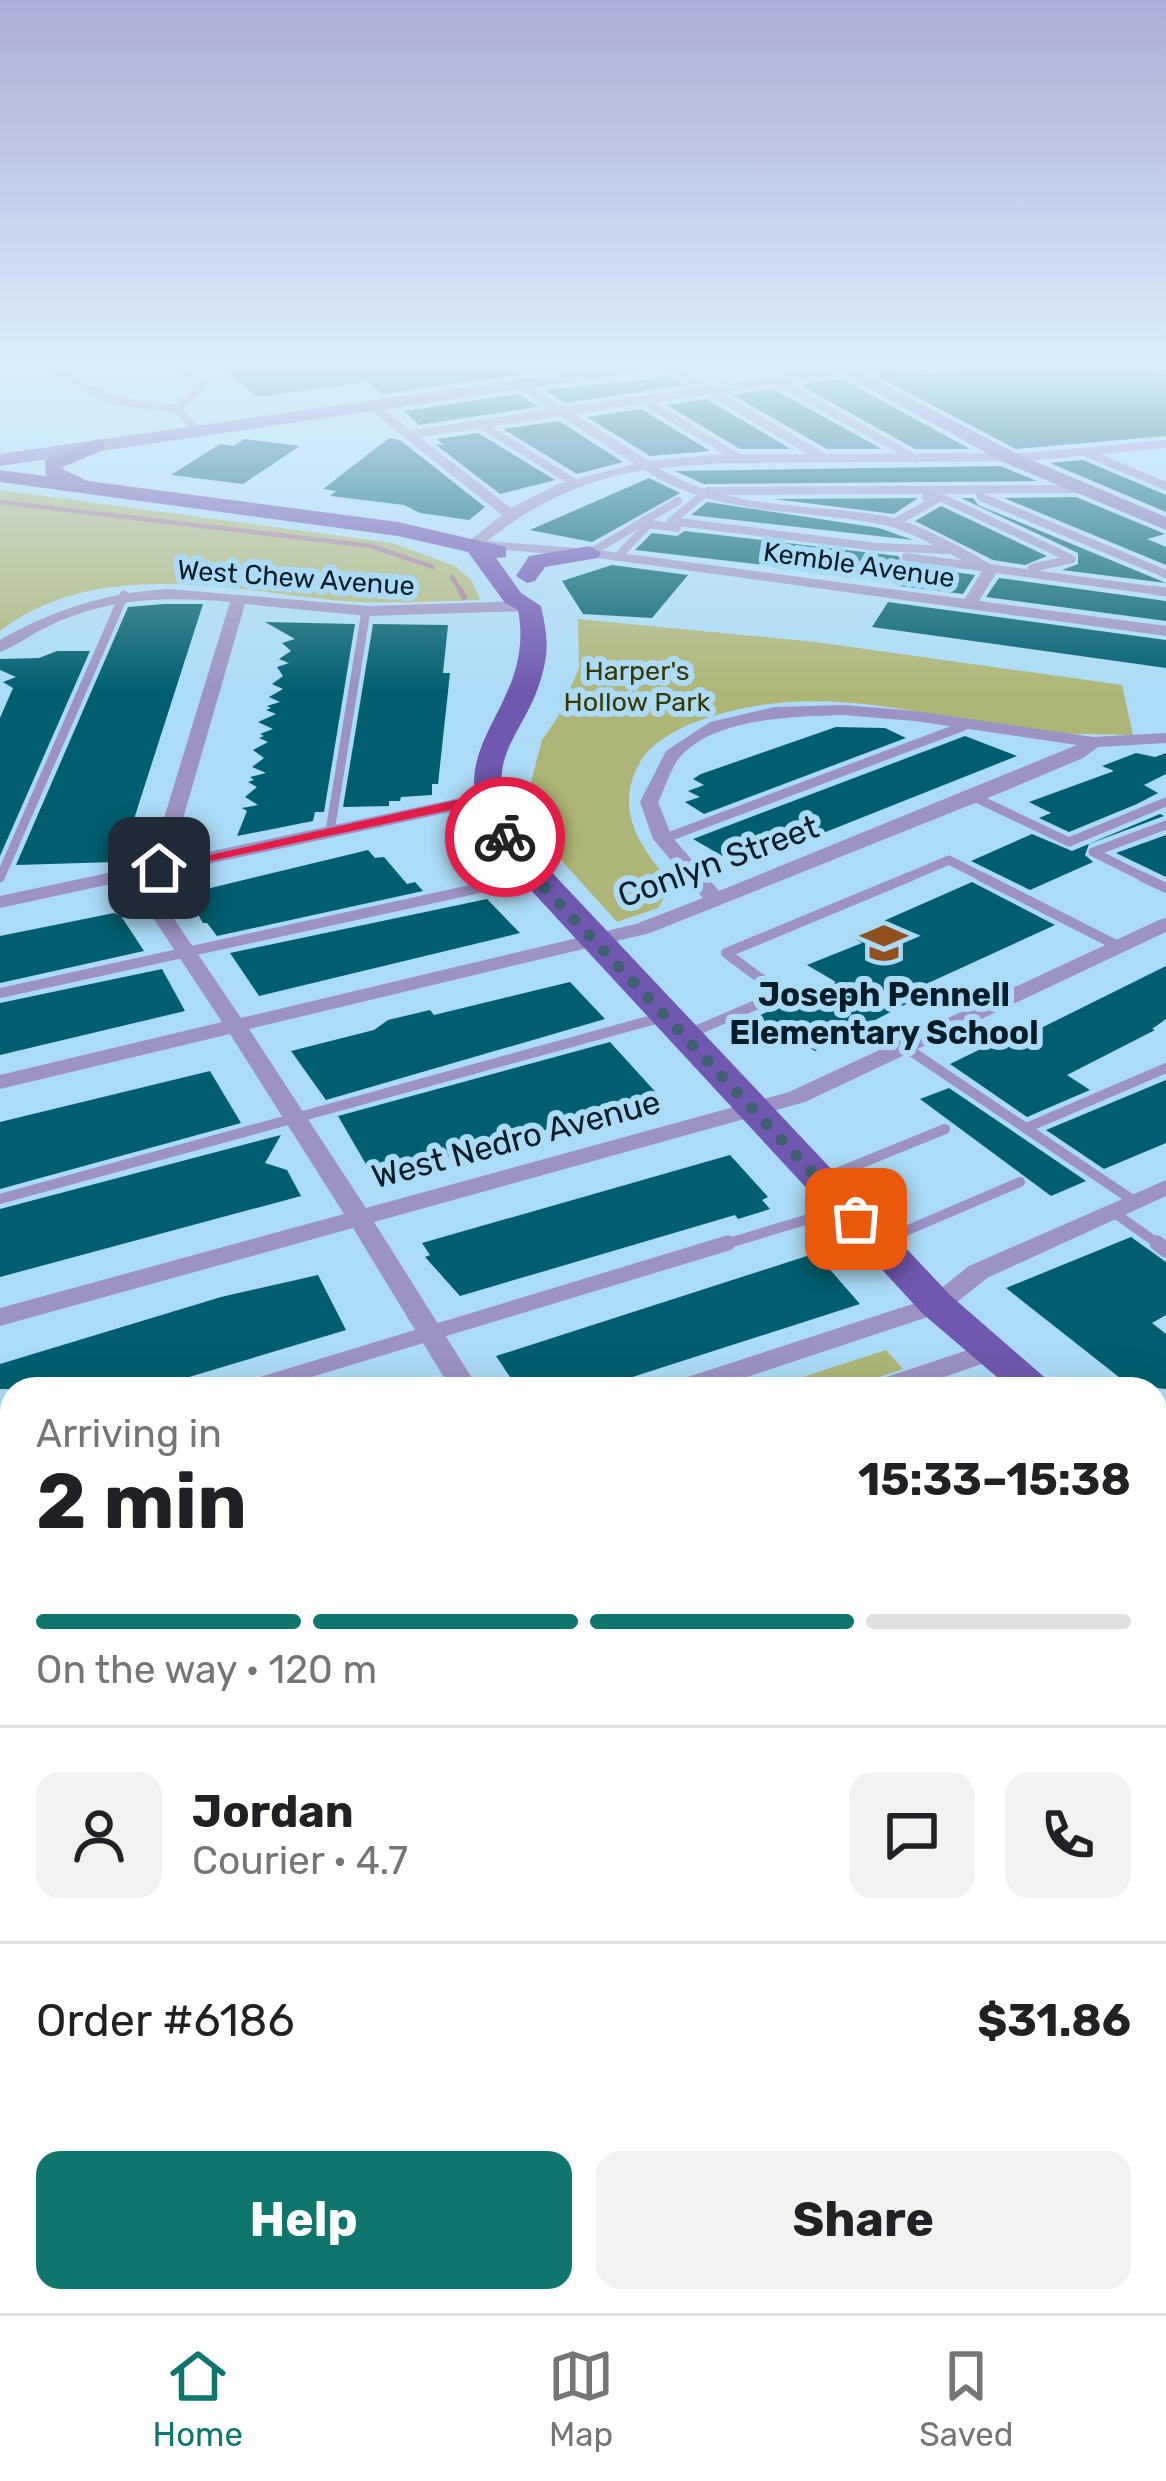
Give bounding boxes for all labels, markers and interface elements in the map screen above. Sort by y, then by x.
street label: Kemble Avenue [761,536,957,594]
street label: West Chew Avenue [176,554,416,602]
park label: Harper's Hollow Park [564,655,710,718]
courier [445,777,565,897]
icon: bike [472,804,538,870]
street label: Conlyn Street [612,807,824,915]
pin [108,817,210,919]
icon: home [126,835,192,901]
school or university icon: Joseph Pennell Elementary School [859,918,909,968]
place label: Joseph Pennell Elementary School [729,975,1039,1052]
street label: West Nedro Avenue [367,1082,665,1196]
pin [805,1168,907,1270]
icon: bag [823,1186,889,1252]
text: Arriving in [36,1411,222,1457]
text: 15:33–15:38 [858,1453,1131,1506]
text: 2 min [36,1455,247,1548]
text: On the way · 120 m [36,1647,377,1693]
button: person [36,1772,162,1898]
button: chat [849,1772,975,1898]
button: phone [1005,1772,1131,1898]
text: Jordan [192,1785,354,1838]
text: Courier · 4.7 [192,1838,408,1884]
text: Order #6186 [36,1994,295,2047]
text: $31.86 [977,1994,1131,2047]
button: Help [36,2151,572,2289]
button: Share [596,2151,1131,2289]
tab: Home [153,2343,243,2454]
tab: Map [548,2343,614,2454]
tab: Saved [919,2343,1013,2454]

